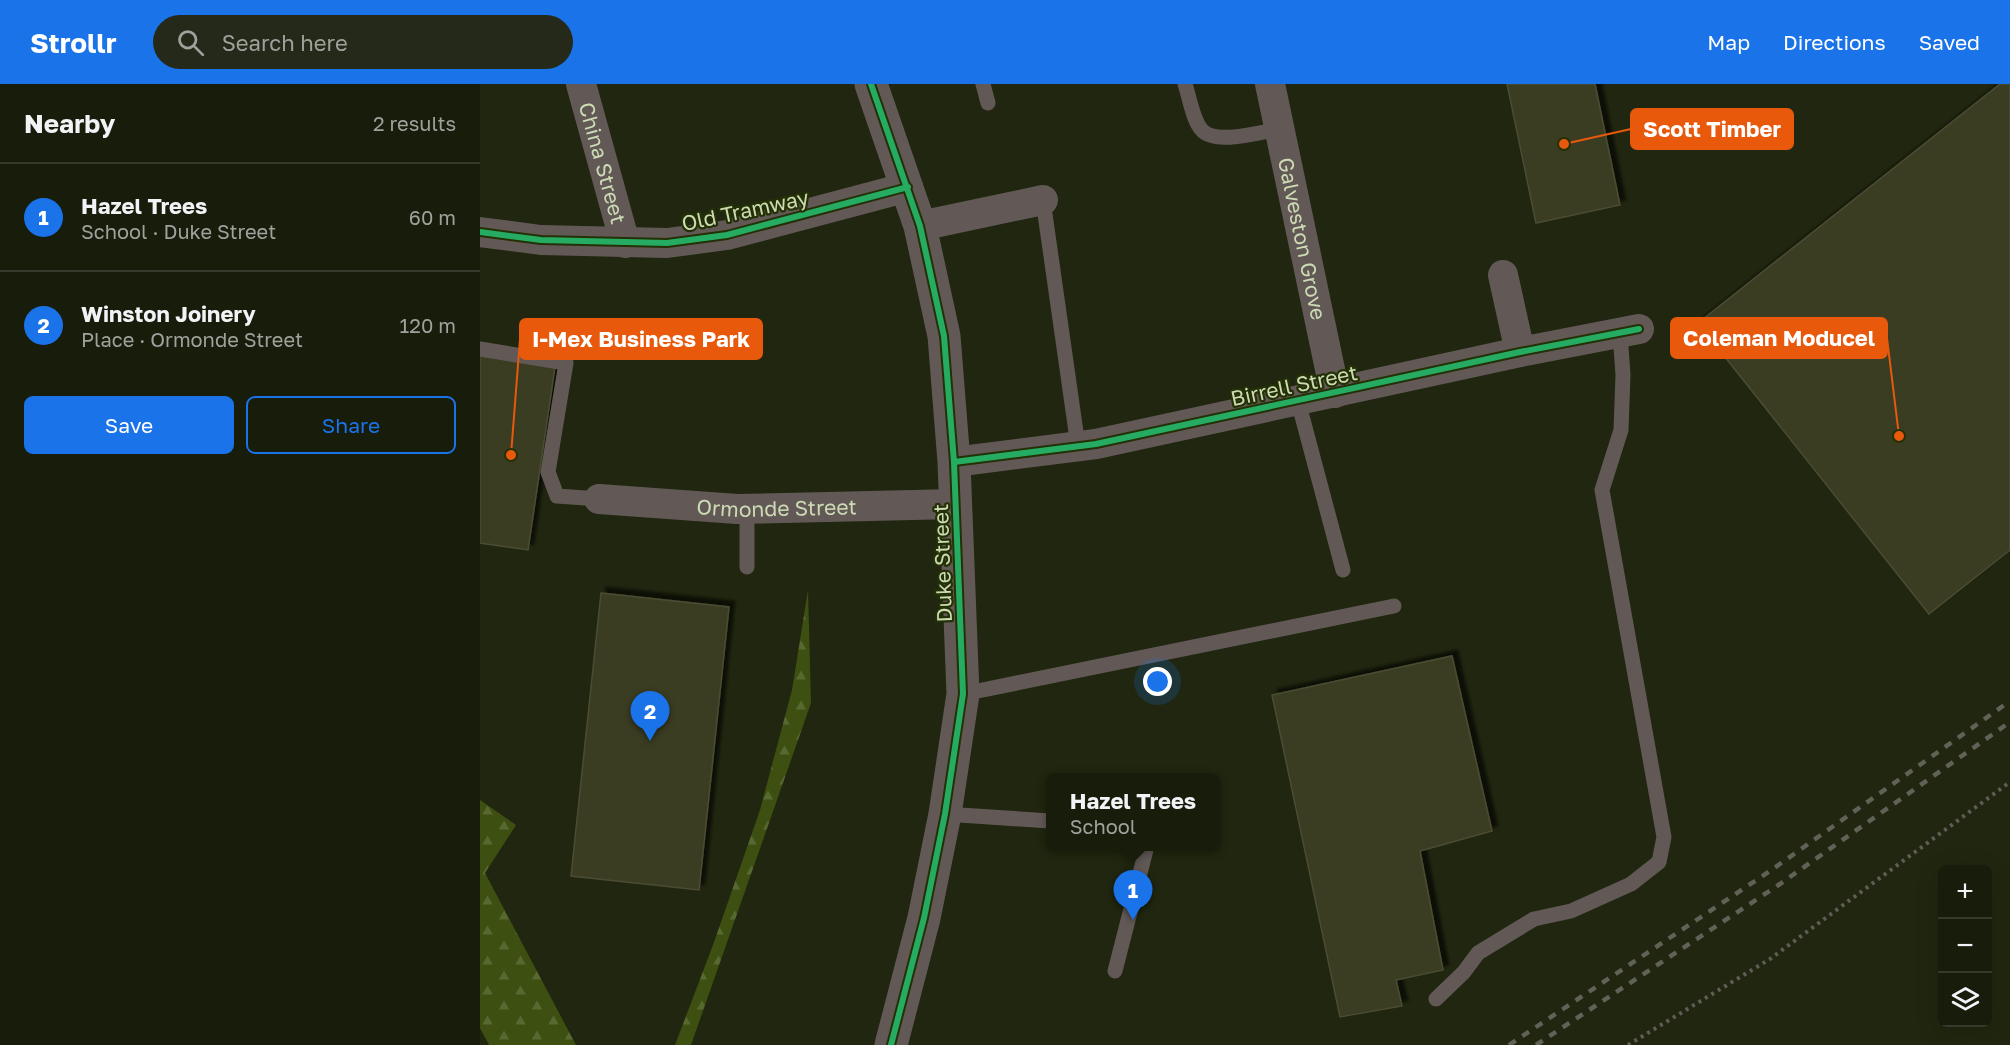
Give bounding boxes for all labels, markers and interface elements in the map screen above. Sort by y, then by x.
search box [153,15,573,69]
text: Strollr [30,26,117,59]
icon: search [174,26,207,59]
text: Search here [222,29,348,56]
text: Map [1707,29,1750,55]
text: Directions [1783,29,1886,55]
text: Saved [1919,29,1980,55]
street label: China Street [574,99,632,227]
text: Nearby [24,108,115,139]
callout: Scott Timber [1631,109,1793,149]
text: 2 results [373,111,456,135]
text: Scott Timber [1643,115,1781,142]
street label: Galveston Grove [1273,155,1332,322]
street label: Old Tramway [679,184,811,236]
text: Hazel Trees [81,192,207,219]
text: 1 [38,205,49,229]
text: 60 m [409,205,456,229]
text: School · Duke Street [81,219,276,243]
text: Winston Joinery [81,300,256,327]
text: 2 [37,313,50,337]
text: 120 m [400,313,456,337]
callout: Coleman Moducel [1671,318,1887,358]
callout: I-Mex Business Park [520,319,762,359]
text: Coleman Moducel [1683,324,1875,351]
text: I-Mex Business Park [532,325,750,352]
text: Place · Ormonde Street [81,327,303,351]
street label: Birrell Street [1228,359,1360,411]
button: Save [24,396,234,454]
button: Share [246,396,456,454]
street label: Ormonde Street [696,493,857,522]
street label: Duke Street [927,503,957,623]
your location [1143,667,1172,696]
pin: 2 [630,692,670,741]
popup [1046,773,1220,851]
text: Hazel Trees [1070,787,1196,814]
text: School [1070,814,1136,838]
map controls [1938,865,1992,1027]
button: + [1938,865,1992,919]
pin: 1 [1114,870,1152,920]
button: − [1938,919,1992,973]
button: layers [1938,973,1992,1027]

